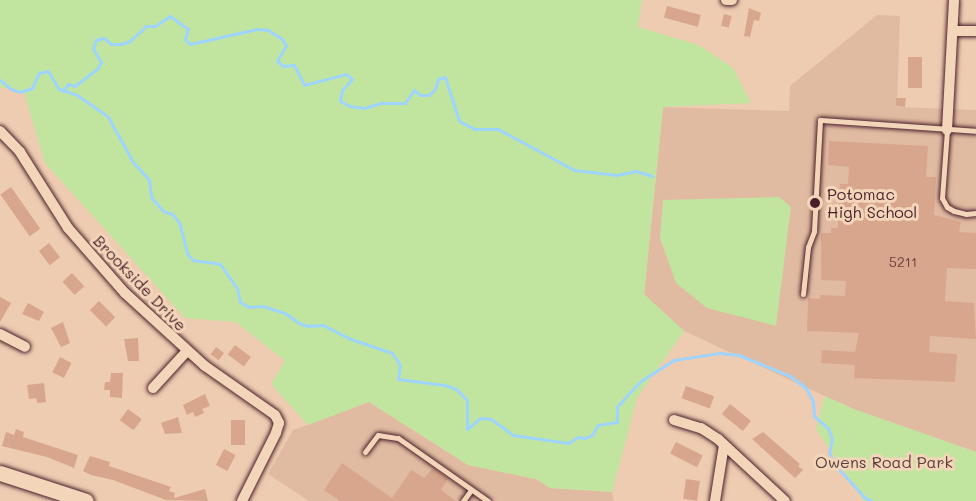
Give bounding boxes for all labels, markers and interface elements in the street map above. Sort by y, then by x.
place label: Potomac High School [827,184,917,222]
marker: Potomac High School [808,196,822,210]
street label: Brookside Drive [89,231,191,335]
house number: 5211 [889,254,917,270]
park label: Owens Road Park [815,452,953,472]

